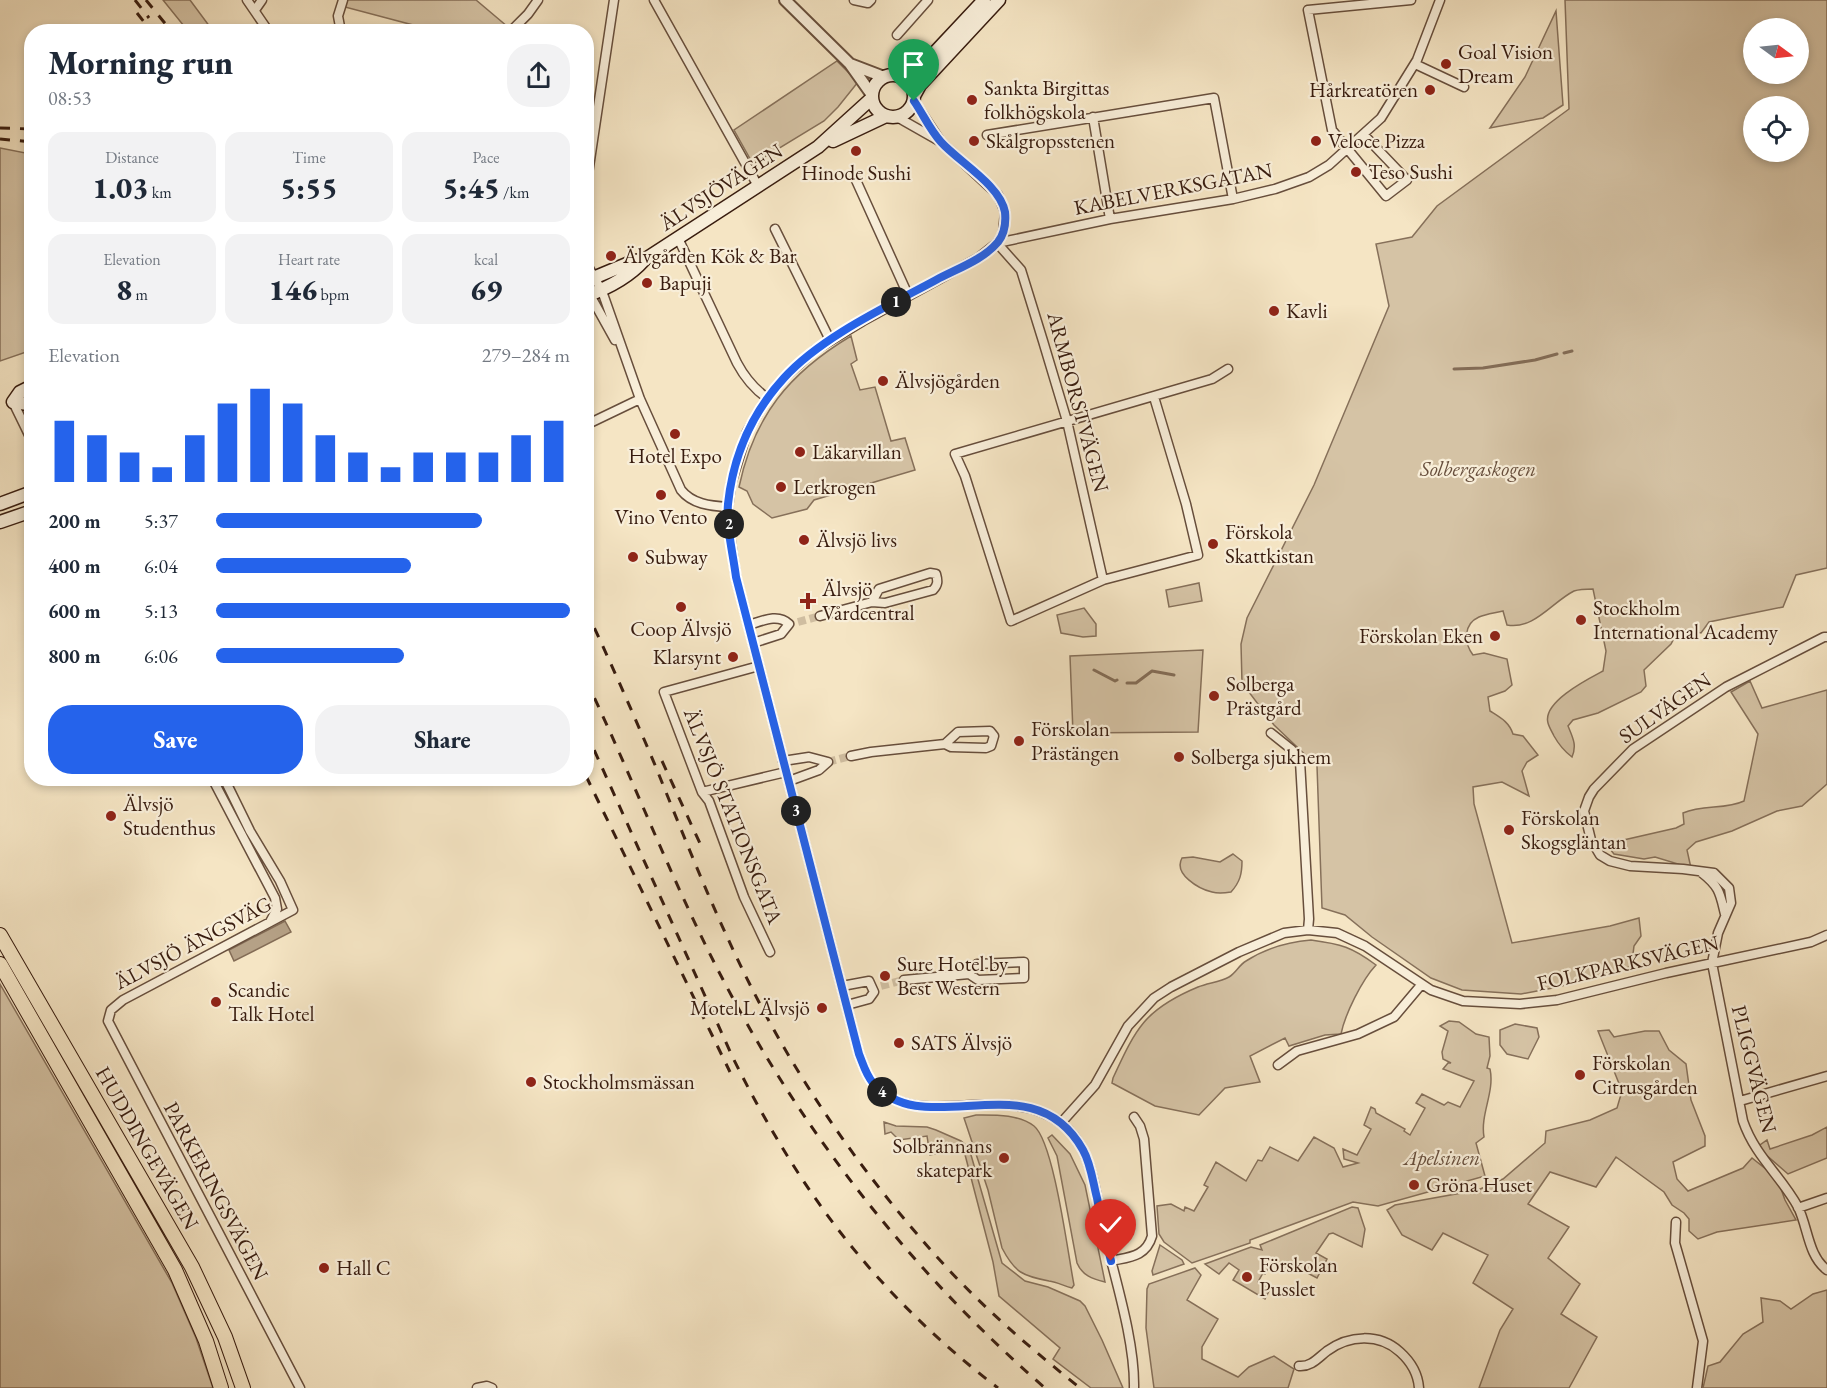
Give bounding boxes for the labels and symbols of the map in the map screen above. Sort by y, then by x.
north arrow [1743,18,1809,84]
place label: Goal Vision Dream [1458,38,1553,89]
pin [888,39,939,101]
marker: Goal Vision Dream [1439,57,1453,71]
place label: Sankta Birgittas folkhögskola [984,74,1110,125]
place label: Hårkreatören [1309,76,1418,103]
marker: Hårkreatören [1423,83,1437,97]
marker: Sankta Birgittas folkhögskola [965,93,979,107]
place label: Skålgropsstenen [986,127,1115,154]
place label: Veloce Pizza [1328,127,1426,154]
marker: Skålgropsstenen [967,134,981,148]
marker: Veloce Pizza [1309,134,1323,148]
street label: ÄLVSJÖVÄGEN [653,137,788,237]
marker: Hinode Sushi [849,144,863,158]
street label: KABELVERKSGATAN [1071,156,1275,221]
place label: Teso Sushi [1368,158,1453,185]
place label: Hinode Sushi [801,159,911,186]
marker: Teso Sushi [1349,165,1363,179]
place label: Älvgården Kök & Bar [622,242,797,269]
marker: Älvgården Kök & Bar [604,249,618,263]
place label: Bapuji [659,269,712,296]
marker: Bapuji [640,276,654,290]
pin: 1 [881,287,911,317]
place label: Kavli [1286,297,1328,324]
marker: Kavli [1267,304,1281,318]
street label: ARMBORSTVÄGEN [1041,308,1116,495]
place label: Älvsjögården [894,367,1000,394]
marker: Älvsjögården [876,374,890,388]
marker: Hotel Expo [668,427,682,441]
place label: Läkarvillan [812,438,902,465]
place label: Hotel Expo [628,442,722,469]
marker: Läkarvillan [793,445,807,459]
park label: Solbergaskogen [1419,455,1536,482]
place label: Lerkrogen [793,473,876,500]
marker: Lerkrogen [774,480,788,494]
marker: Vino Vento [654,488,668,502]
place label: Vino Vento [615,503,707,530]
pin: 2 [714,509,744,539]
place label: Förskola Skattkistan [1225,518,1314,569]
place label: Älvsjö livs [815,526,897,553]
marker: Älvsjö livs [797,533,811,547]
marker: Förskola Skattkistan [1206,537,1220,551]
place label: Subway [645,543,709,570]
marker: Subway [626,550,640,564]
place label: Älvsjö Vårdcentral [821,575,914,626]
marker: Älvsjö Vårdcentral [799,592,817,610]
place label: Stockholm International Academy [1593,594,1779,645]
marker: Coop Älvsjö [674,600,688,614]
marker: Stockholm International Academy [1574,613,1588,627]
place label: Coop Älvsjö [630,615,732,642]
place label: Förskolan Eken [1359,622,1483,649]
marker: Förskolan Eken [1488,629,1502,643]
place label: Klarsynt [653,643,721,670]
marker: Klarsynt [726,650,740,664]
street label: SULVÄGEN [1613,666,1716,749]
place label: Solberga Prästgård [1226,670,1302,721]
marker: Solberga Prästgård [1207,689,1221,703]
street label: ÄLVSJÖ STATIONSGATA [677,703,789,928]
place label: Förskolan Prästängen [1031,715,1119,766]
marker: Förskolan Prästängen [1012,734,1026,748]
place label: Solberga sjukhem [1191,743,1331,770]
marker: Solberga sjukhem [1172,750,1186,764]
place label: Älvsjö Studenthus [122,790,216,841]
pin: 3 [781,796,811,826]
place label: Förskolan Skogsgläntan [1521,804,1627,855]
marker: Älvsjö Studenthus [104,809,118,823]
marker: Förskolan Skogsgläntan [1502,823,1516,837]
street label: ÄLVSJÖ ÄNGSVÄG [109,890,276,996]
street label: FOLKPARKSVÄGEN [1534,928,1722,997]
place label: Sure Hotel by Best Western [897,950,1009,1001]
marker: Sure Hotel by Best Western [878,969,892,983]
place label: Scandic Talk Hotel [228,976,315,1027]
place label: Motel L Älvsjö [690,994,810,1021]
marker: Scandic Talk Hotel [209,995,223,1009]
marker: Motel L Älvsjö [815,1001,829,1015]
street label: PLIGGVÄGEN [1726,1002,1783,1136]
place label: SATS Älvsjö [911,1029,1012,1056]
marker: SATS Älvsjö [892,1036,906,1050]
place label: Förskolan Citrusgården [1592,1049,1698,1100]
street label: HUDDINGEVÄGEN [90,1061,205,1235]
place label: Stockholmsmässan [543,1068,695,1095]
marker: Förskolan Citrusgården [1573,1068,1587,1082]
marker: Stockholmsmässan [524,1075,538,1089]
pin: 4 [867,1077,897,1107]
street label: PARKERINGSVÄGEN [158,1097,275,1285]
place label: Solbrännans skatepark [892,1132,993,1183]
park label: Apelsinen [1402,1144,1480,1171]
marker: Solbrännans skatepark [997,1151,1011,1165]
place label: Gröna Huset [1426,1171,1532,1198]
marker: Gröna Huset [1407,1178,1421,1192]
pin [1085,1199,1136,1261]
place label: Förskolan Pusslet [1259,1251,1338,1302]
place label: Hall C [336,1254,391,1281]
marker: Hall C [317,1261,331,1275]
marker: Förskolan Pusslet [1240,1270,1254,1284]

